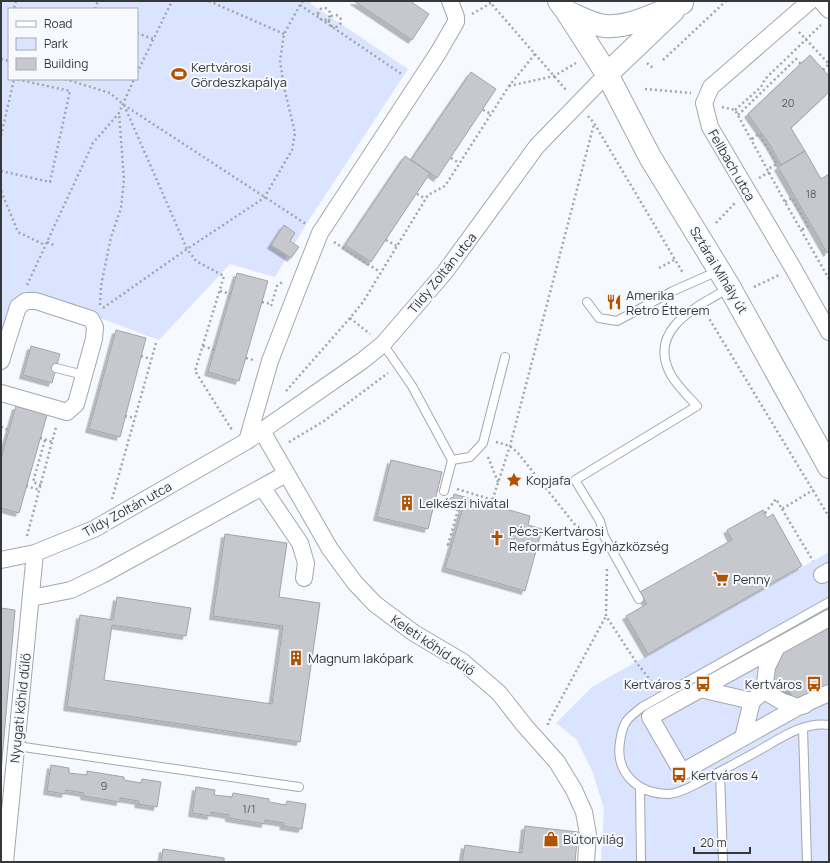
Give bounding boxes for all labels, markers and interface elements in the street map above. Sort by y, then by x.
legend [8,8,138,80]
text: Road [44,15,72,32]
text: Park [44,35,69,52]
text: Building [44,55,88,72]
place label: Kertvárosi Gördeszkapálya [191,58,287,91]
sports icon: Kertvárosi Gördeszkapálya [170,65,188,83]
house number: 20 [782,95,794,110]
street label: Fellbach utca [704,126,760,204]
house number: 18 [806,186,816,201]
street label: Sztárai Mihály út [686,223,752,317]
street label: Tildy Zoltán utca [404,229,480,317]
place label: Amerika Retro Étterem [626,286,709,319]
restaurant icon: Amerika Retro Étterem [605,293,623,311]
place icon: Kopjafa [505,471,523,489]
place label: Kopjafa [526,471,571,489]
street label: Tildy Zoltán utca [79,477,175,541]
building icon: Lelkészi hivatal [398,494,416,512]
place label: Lelkészi hivatal [419,494,509,512]
place label: Pécs-Kertvárosi Református Egyházközség [509,522,669,555]
church icon: Pécs-Kertvárosi Református Egyházközség [488,529,506,547]
supermarket icon: Penny [712,570,730,588]
place label: Penny [733,570,770,588]
street label: Keleti kőhíd dűlő [388,610,479,680]
building icon: Magnum lakópark [287,649,305,667]
place label: Magnum lakópark [308,649,414,667]
street label: Nyugati kőhíd dűlő [5,652,35,764]
place label: Kertváros 3 [624,675,691,693]
bus stop icon: Kertváros 3 [694,675,712,693]
place label: Kertváros [745,675,802,693]
bus stop icon: Kertváros [805,675,823,693]
bus stop icon: Kertváros 4 [670,766,688,784]
place label: Kertváros 4 [691,766,759,784]
house number: 9 [101,778,108,793]
house number: 1/1 [243,801,255,816]
scale bar [694,829,750,855]
shop icon: Bútorvilág [542,830,560,848]
place label: Bútorvilág [563,830,624,848]
text: 20 m [700,834,727,851]

